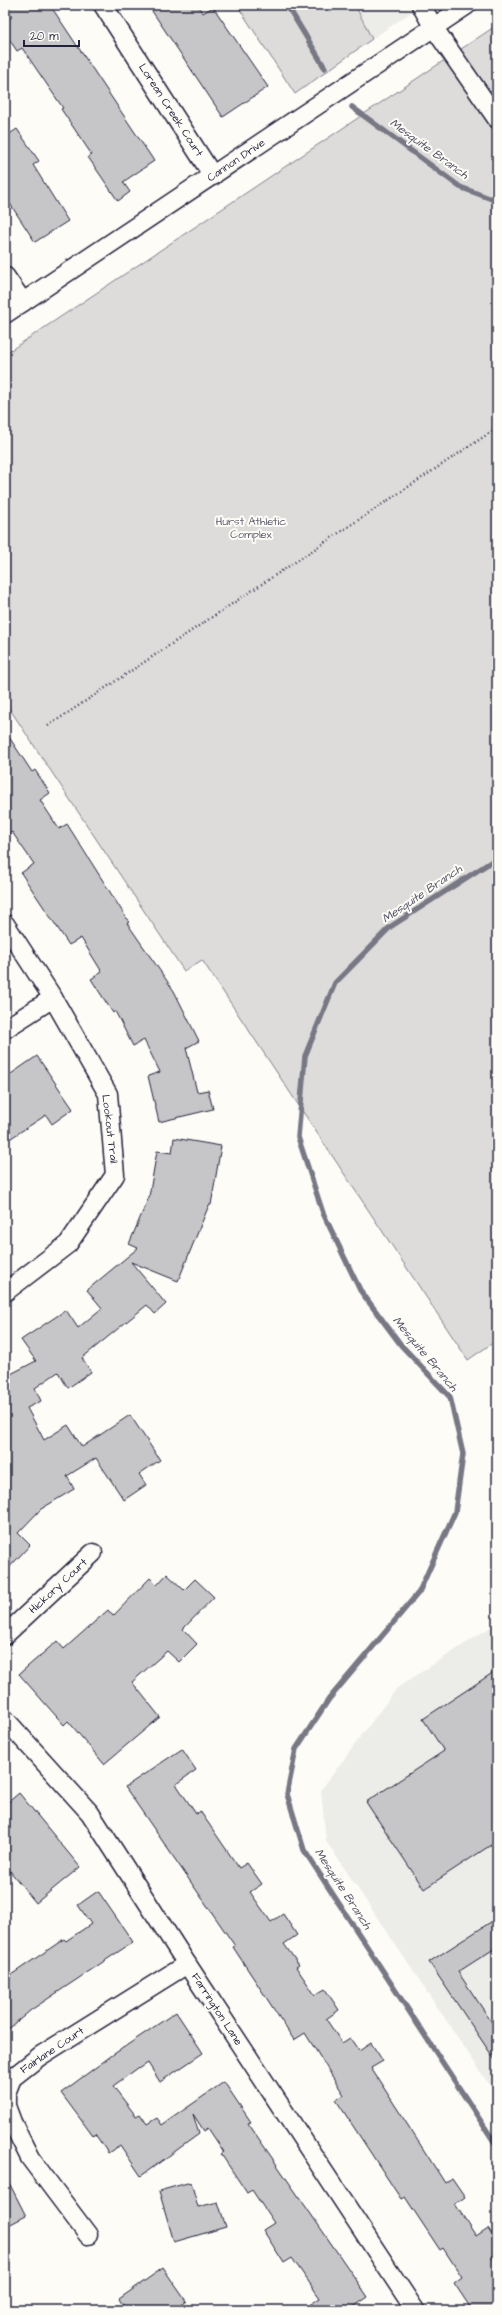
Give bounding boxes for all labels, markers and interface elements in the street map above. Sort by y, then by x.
scale bar [24,22,79,48]
text: 20 m [30,28,59,45]
street label: Lorean Creek Court [135,60,207,160]
water label: Mesquite Branch [386,115,473,184]
street label: Cannon Drive [204,135,268,185]
park label: Hurst Athletic Complex [216,514,286,542]
water label: Mesquite Branch [379,860,466,927]
street label: Lookout Trail [98,1094,122,1165]
water label: Mesquite Branch [388,1313,462,1396]
street label: Hickory Court [26,1555,92,1618]
water label: Mesquite Branch [310,1845,376,1934]
street label: Farrington Lane [187,1970,246,2049]
street label: Fairlane Court [17,2023,87,2077]

